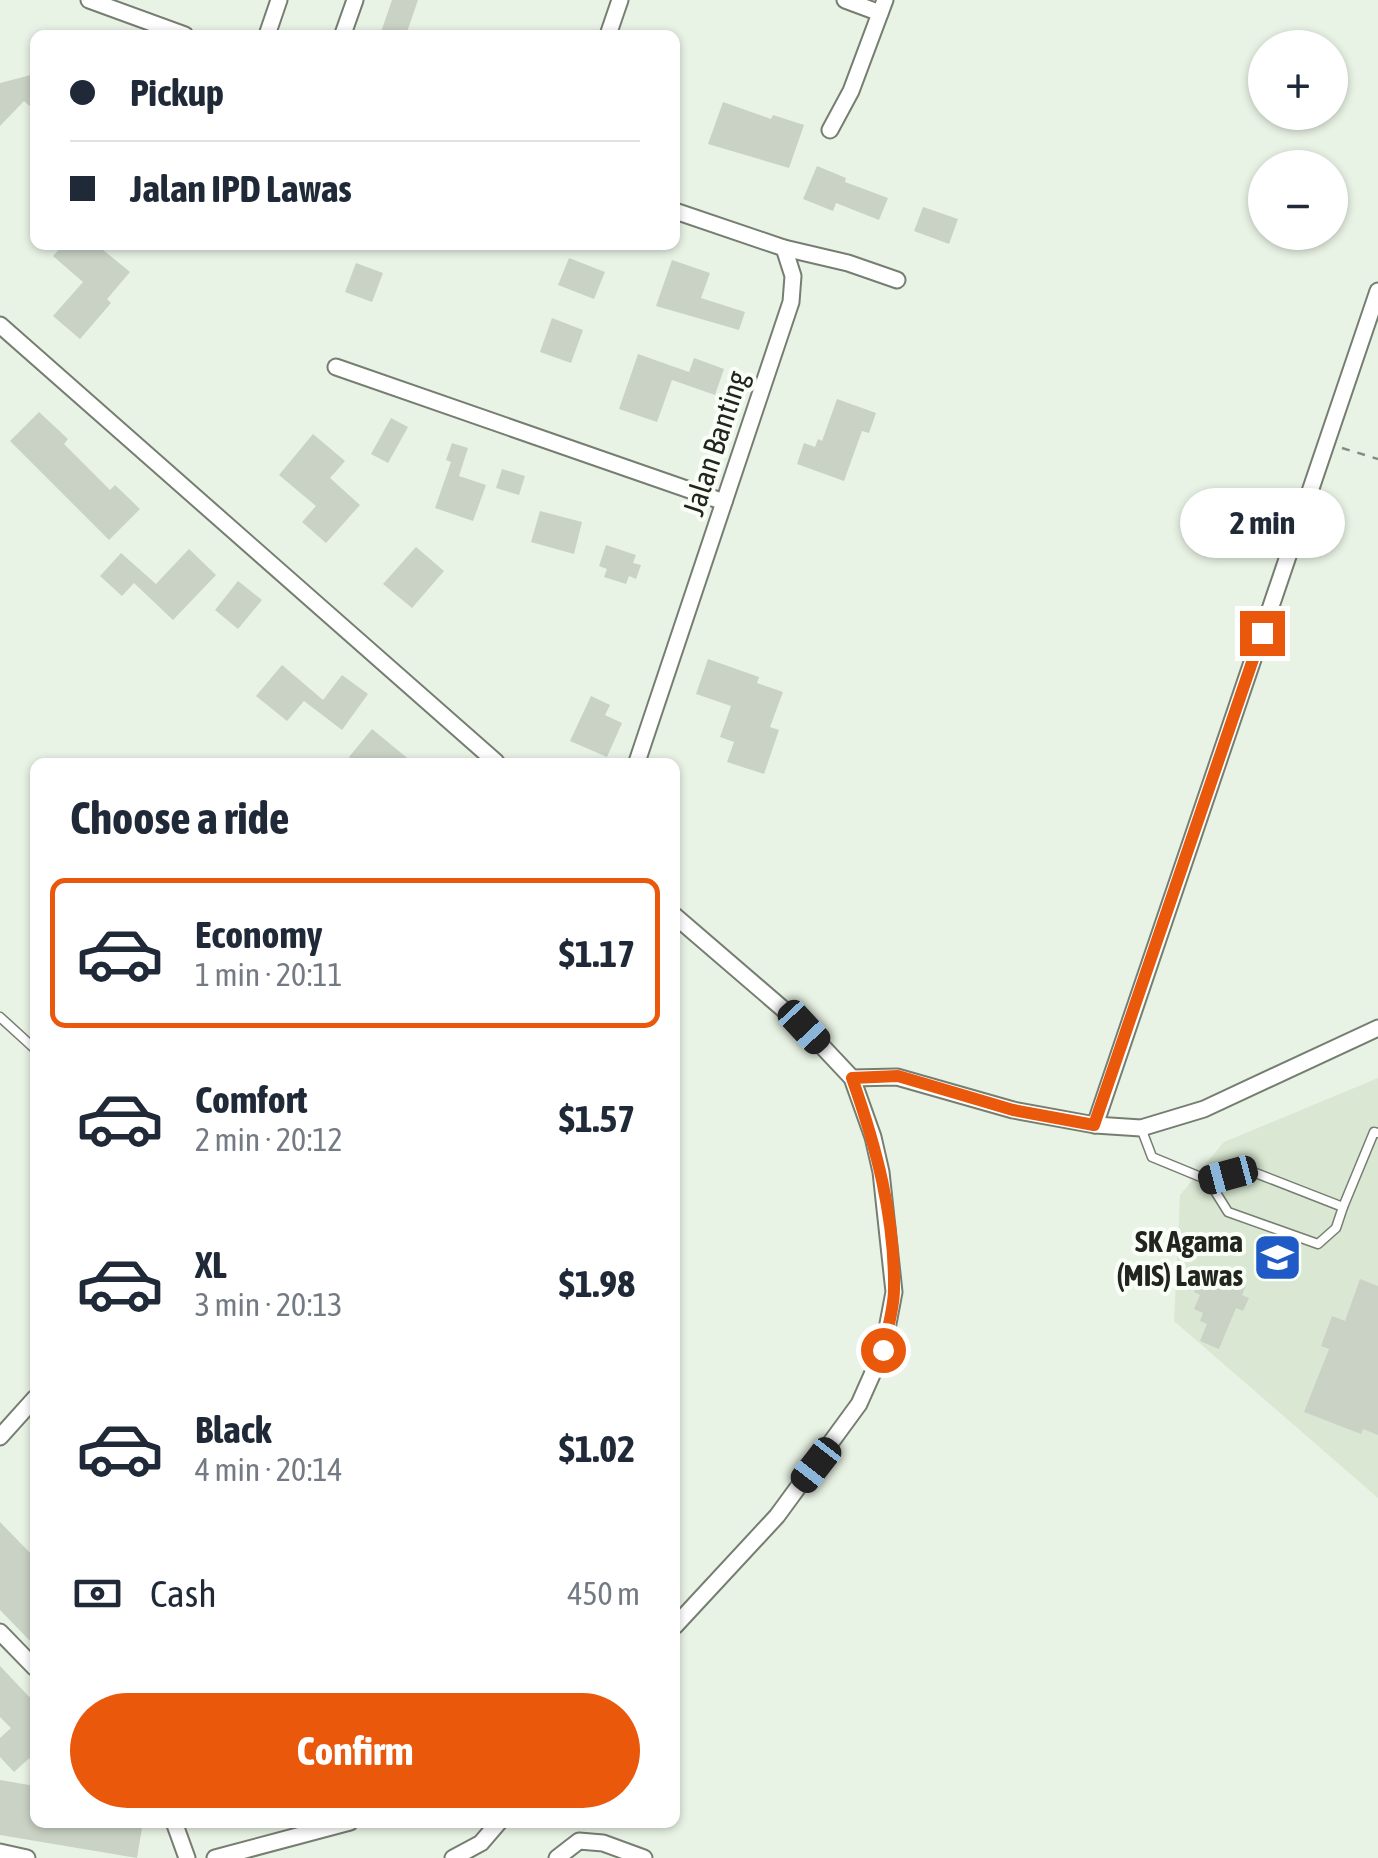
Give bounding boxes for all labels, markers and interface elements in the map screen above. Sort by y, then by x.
map controls [1248,30,1348,250]
button: + [1248,30,1348,130]
text: Pickup [130,71,224,114]
button: − [1248,150,1348,250]
text: Jalan IPD Lawas [130,167,352,210]
street label: Jalan Banting [676,366,754,520]
callout: 2 min [1180,488,1344,558]
text: 2 min [1230,504,1295,541]
route end [1240,611,1285,656]
text: Choose a ride [70,792,289,844]
icon: car [75,908,165,998]
text: Economy [195,913,322,956]
text: $1.17 [559,932,635,975]
text: 1 min · 20:11 [195,956,342,993]
car [773,995,835,1059]
icon: car [75,1073,165,1163]
text: Comfort [195,1078,307,1121]
text: $1.57 [559,1097,635,1140]
text: 2 min · 20:12 [195,1121,342,1158]
car [1195,1153,1261,1197]
place label: SK Agama (MIS) Lawas [1116,1224,1243,1292]
school or university icon: SK Agama (MIS) Lawas [1252,1232,1304,1284]
icon: car [75,1238,165,1328]
text: XL [195,1243,227,1286]
text: $1.98 [559,1262,635,1305]
text: 3 min · 20:13 [195,1286,342,1323]
route start [861,1328,906,1373]
icon: car [75,1403,165,1493]
text: Black [195,1408,272,1451]
text: $1.02 [559,1427,635,1470]
car [786,1432,846,1498]
text: 4 min · 20:14 [195,1451,342,1488]
icon: cash [70,1566,125,1621]
text: Cash [150,1572,217,1615]
text: 450 m [567,1575,640,1612]
button: Confirm [70,1693,640,1808]

